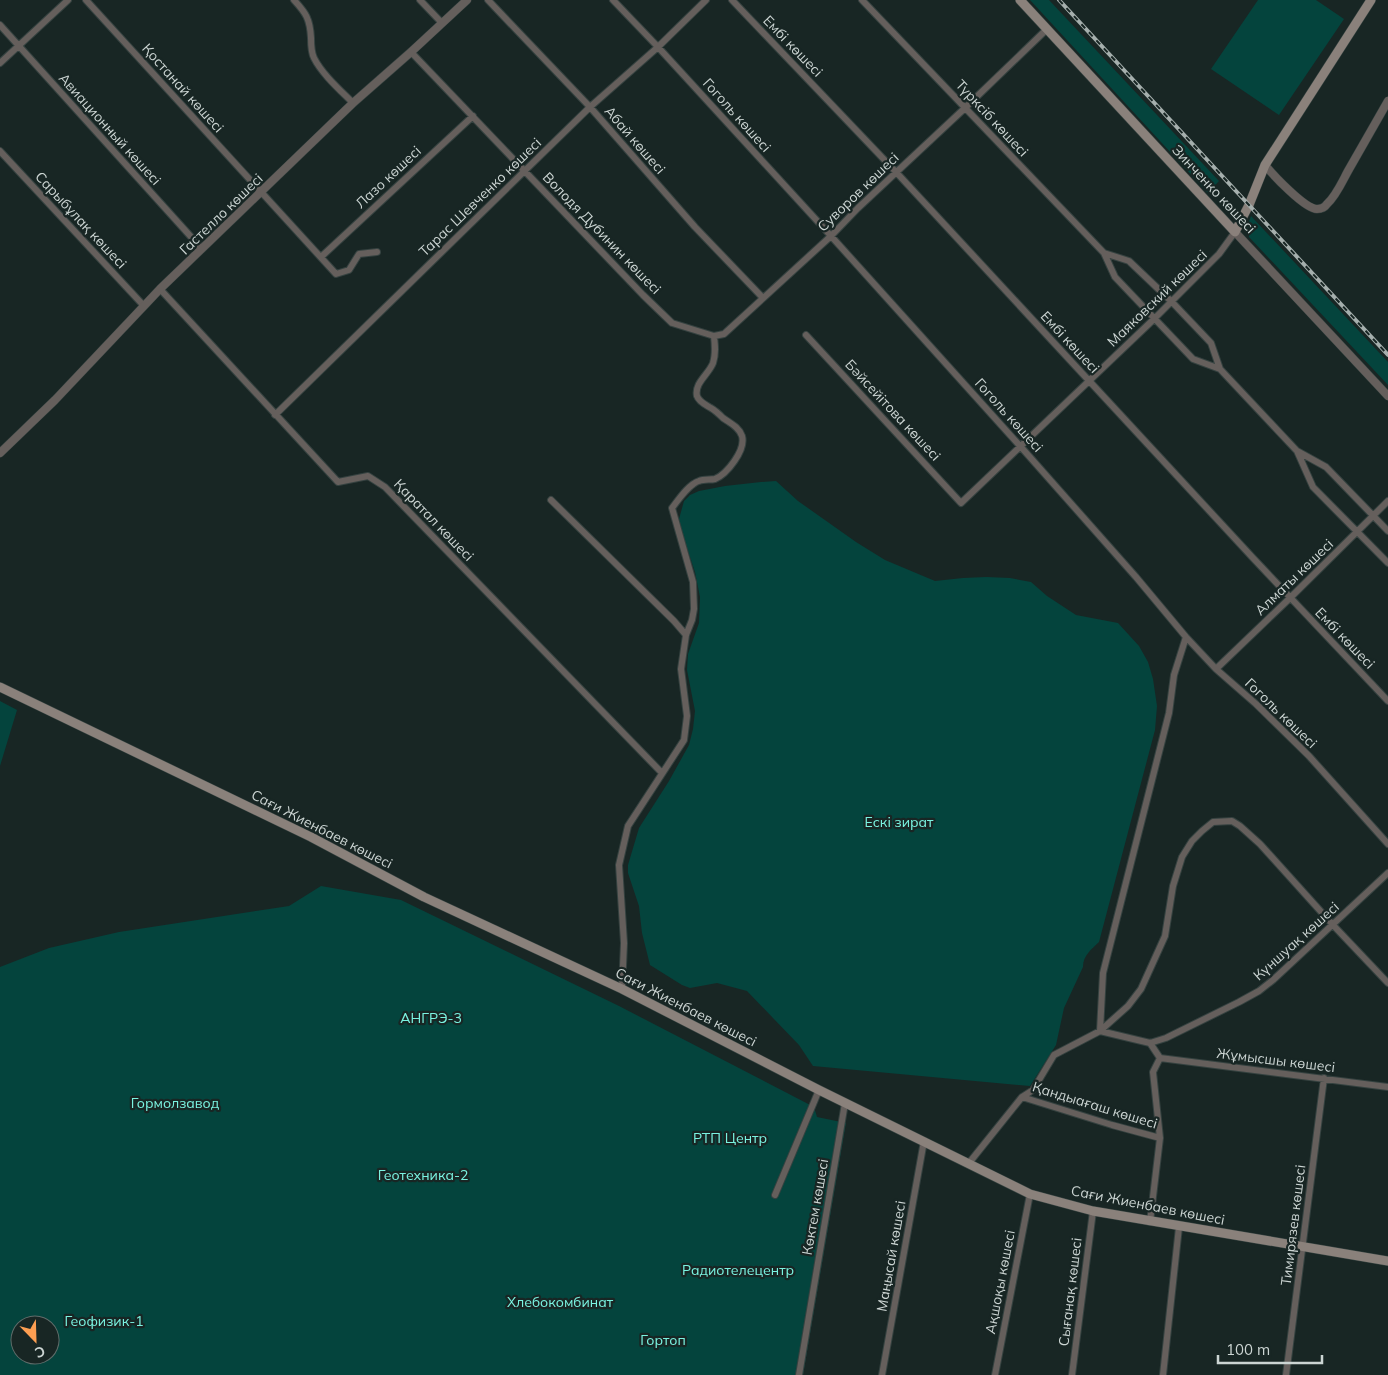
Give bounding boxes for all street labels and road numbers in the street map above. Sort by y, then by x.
street label: Ембі көшесі [759,12,827,80]
street label: Қостанай көшесі [138,40,228,136]
street label: Авиационный көшесі [55,69,165,189]
street label: Гоголь көшесі [699,74,775,156]
street label: Түрксіб көшесі [952,76,1032,160]
street label: Абай көшесі [601,102,669,178]
street label: Тарас Шевченко көшесі [415,134,545,260]
street label: Зинченко көшесі [1168,141,1260,237]
street label: Лазо көшесі [351,142,425,212]
street label: Суворов көшесі [813,149,903,235]
street label: Сарыбұлақ көшесі [31,168,131,272]
street label: Володя Дубинин көшесі [539,168,665,298]
street label: Гастелло көшесі [175,170,267,258]
street label: Маяковский көшесі [1103,246,1211,350]
street label: Ембі көшесі [1037,307,1103,377]
street label: Бәйсейітова көшесі [841,356,945,464]
street label: Гоголь көшесі [971,374,1047,456]
street label: Қаратал көшесі [390,475,478,565]
street label: Алматы көшесі [1251,535,1337,619]
street label: Ембі көшесі [1311,604,1379,672]
street label: Гоголь көшесі [1241,674,1321,752]
street label: Сағи Жиенбаев көшесі [248,786,396,872]
street label: Күншуақ көшесі [1249,898,1343,984]
street label: Сағи Жиенбаев көшесі [612,964,760,1050]
street label: Жұмысшы көшесі [1216,1044,1336,1076]
street label: Қандыағаш көшесі [1030,1077,1160,1133]
street label: Көктем көшесі [798,1157,832,1257]
street label: Тимирязев көшесі [1277,1164,1309,1286]
street label: Сағи Жиенбаев көшесі [1070,1181,1226,1229]
street label: Маңысай көшесі [872,1199,910,1313]
street label: Ақшоқы көшесі [981,1228,1019,1336]
street label: Сығанақ көшесі [1054,1237,1086,1347]

